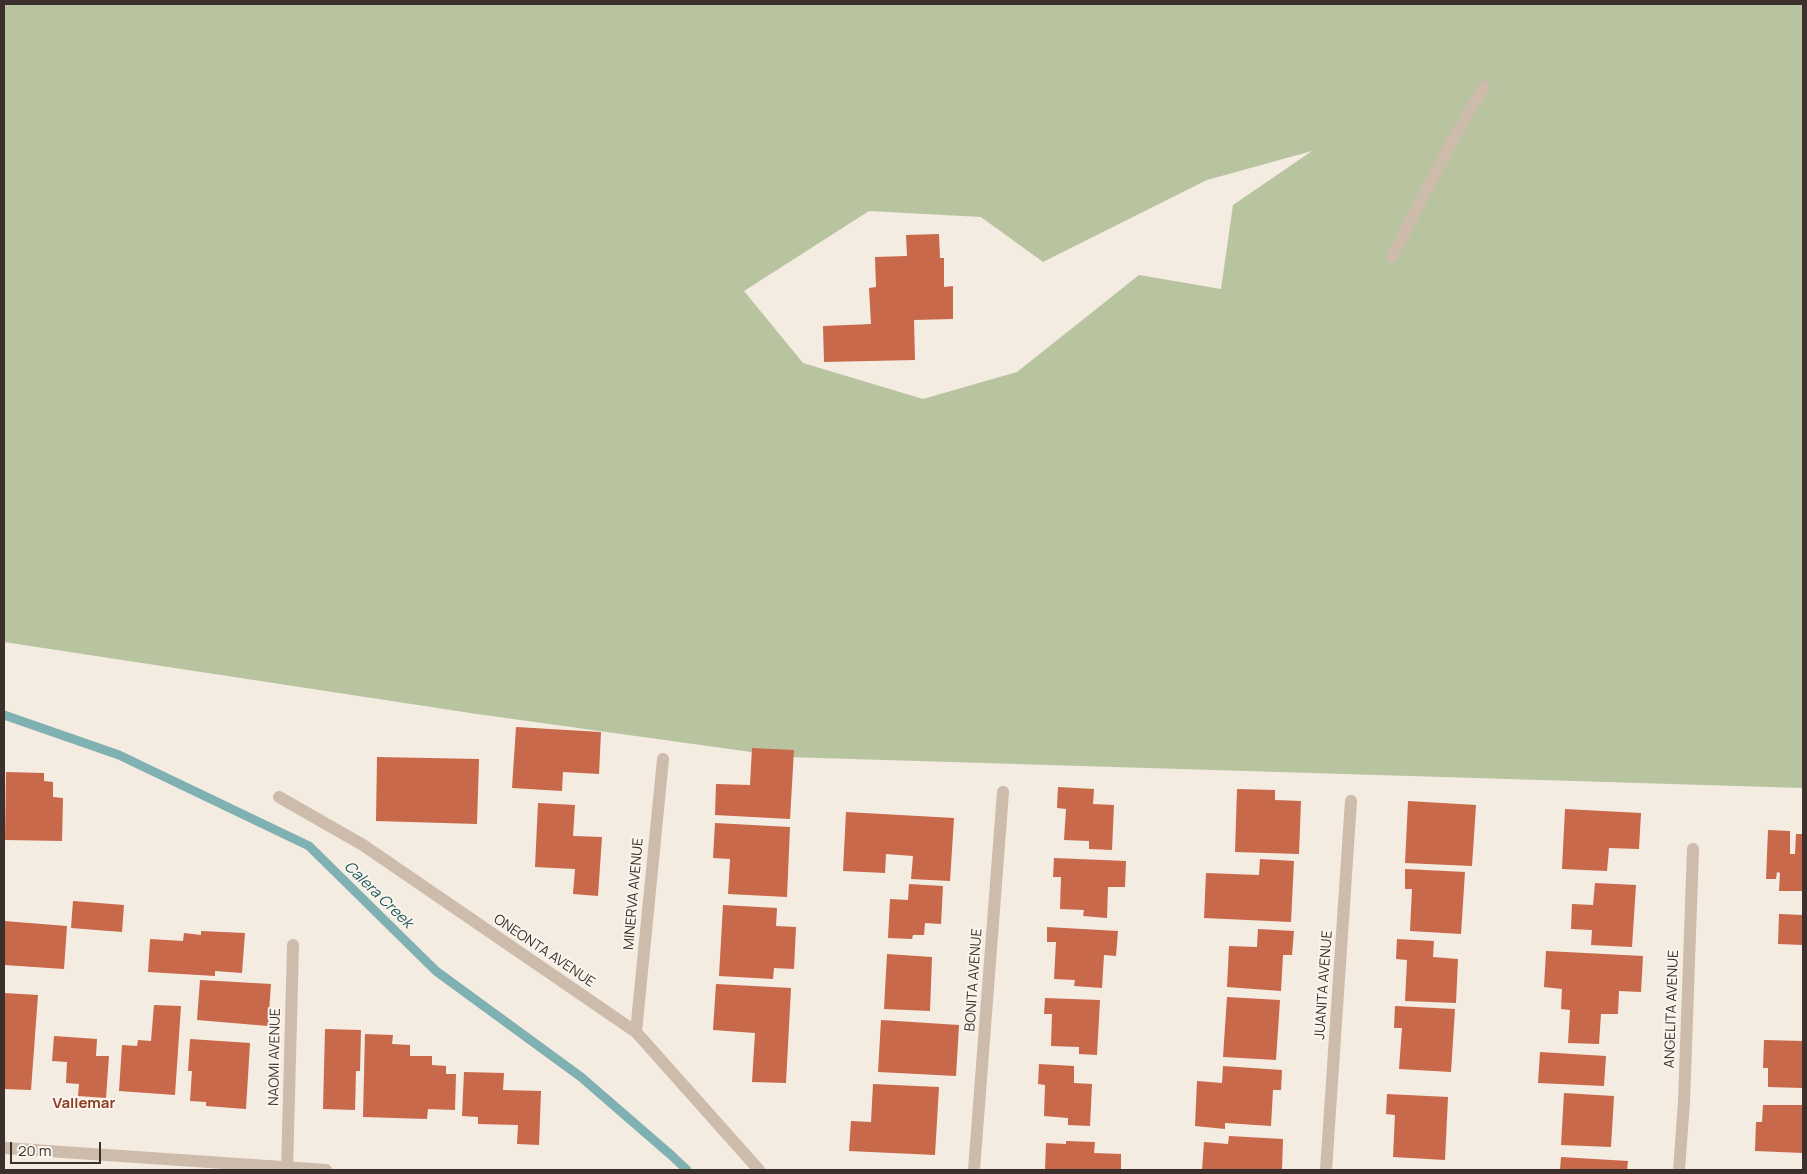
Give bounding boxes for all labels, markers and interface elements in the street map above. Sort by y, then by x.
street label: MINERVA AVENUE [621,837,647,951]
water label: Calera Creek [340,858,416,932]
street label: ONEONTA AVENUE [490,911,598,991]
street label: BONITA AVENUE [962,928,986,1032]
street label: JUANITA AVENUE [1312,930,1336,1040]
street label: ANGELITA AVENUE [1662,950,1682,1068]
street label: NAOMI AVENUE [266,1008,284,1106]
district label: Vallemar [53,1095,115,1113]
scale bar [12,1132,104,1164]
text: 20 m [18,1140,51,1161]

